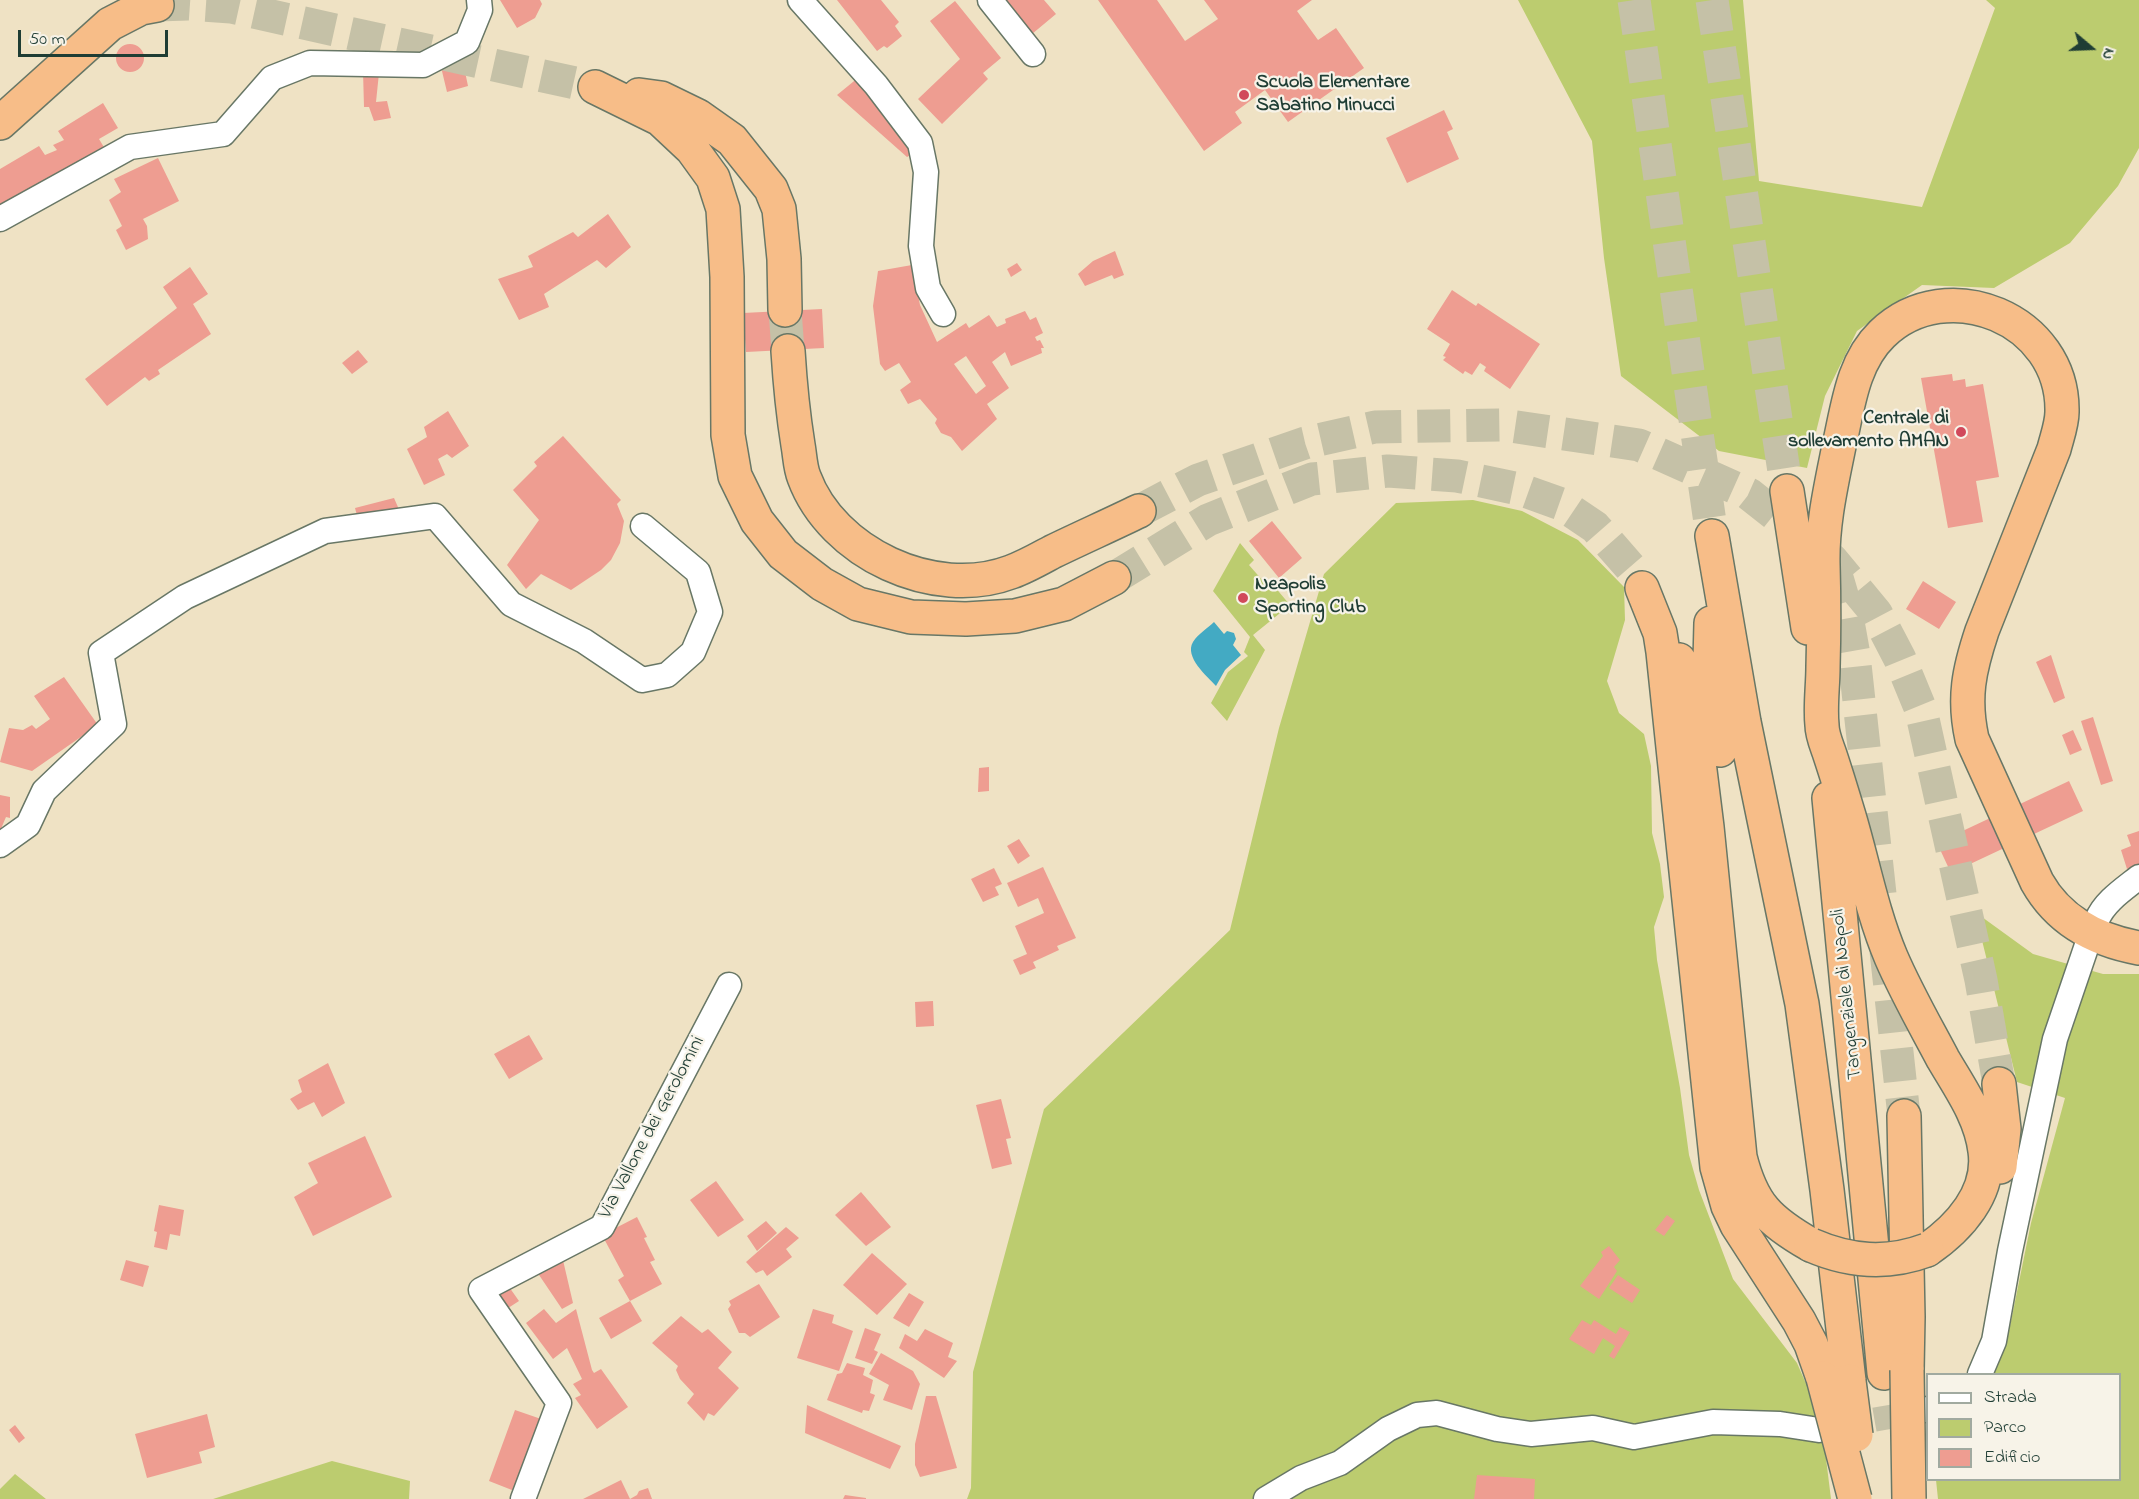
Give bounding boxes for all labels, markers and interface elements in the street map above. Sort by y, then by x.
scale bar [21,18,171,56]
north arrow [2061,18,2121,78]
text: 50 m [29,27,66,53]
text: N [2095,45,2121,63]
place label: Scuola Elementare Sabatino Minucci [1256,72,1410,119]
marker: Scuola Elementare Sabatino Minucci [1237,88,1251,102]
place label: Centrale di sollevamento AMAN [1788,408,1949,455]
marker: Centrale di sollevamento AMAN [1954,425,1968,439]
place label: Neapolis Sporting Club [1255,574,1366,621]
marker: Neapolis Sporting Club [1236,591,1250,605]
street label: Tangenziale di Napoli [1827,907,1869,1081]
street label: Via Vallone dei Gerolomini [595,1032,711,1224]
legend [1926,1373,2121,1481]
text: Strada [1984,1385,2037,1411]
text: Parco [1984,1415,2026,1441]
text: Edificio [1984,1445,2040,1471]

